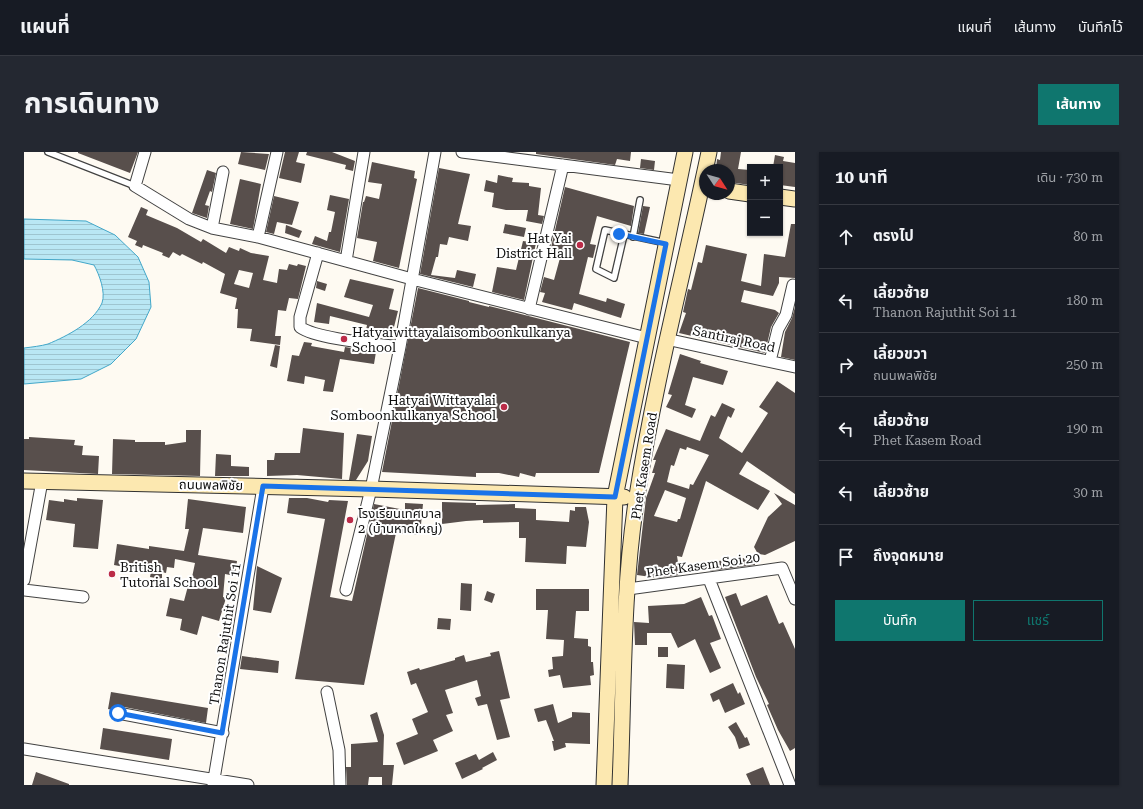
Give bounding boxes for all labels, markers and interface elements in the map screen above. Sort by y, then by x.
text: แผนที่ [20,15,70,38]
text: แผนที่ [958,19,992,35]
text: เส้นทาง [1014,19,1056,35]
text: บันทึกไว้ [1078,19,1123,35]
button: เส้นทาง [1038,84,1119,125]
text: การเดินทาง [24,87,159,120]
north arrow [699,164,735,200]
map controls [747,164,783,236]
button: + [747,164,783,200]
text: 10 นาที [835,167,888,187]
text: เดิน · 730 m [1036,170,1103,185]
button: − [747,200,783,236]
route end [610,225,628,243]
icon: ahead [835,226,857,248]
text: ตรงไป [873,227,914,245]
text: 80 m [1073,229,1103,244]
place label: Hat Yai District Hall [496,231,572,261]
marker: Hat Yai District Hall [575,240,585,250]
text: เลี้ยวซ้าย [873,284,929,302]
icon: left [835,290,857,312]
text: 180 m [1066,293,1103,308]
text: Thanon Rajuthit Soi 11 [873,305,1017,320]
street label: Santiraj Road [691,323,777,355]
place label: Hatyaiwittayalaisomboonkulkanya School [352,325,570,355]
marker: Hatyaiwittayalaisomboonkulkanya School [339,334,349,344]
text: เลี้ยวขวา [873,345,927,363]
icon: right [835,354,857,376]
text: 250 m [1066,357,1103,372]
text: ถนนพลพิชัย [873,368,937,383]
place label: Hatyai Wittayalai Somboonkulkanya School [330,393,496,423]
marker: Hatyai Wittayalai Somboonkulkanya School [499,402,509,412]
street label: Phet Kasem Road [628,411,660,521]
text: เลี้ยวซ้าย [873,412,929,430]
icon: left [835,418,857,440]
text: 190 m [1066,421,1103,436]
text: Phet Kasem Road [873,433,982,448]
street label: ถนนพลพิชัย [179,477,243,493]
icon: left [835,482,857,504]
text: เลี้ยวซ้าย [873,483,929,501]
text: 30 m [1073,485,1103,500]
place label: โรงเรียนเทศบาล 2 (บ้านหาดใหญ่) [358,506,442,536]
marker: โรงเรียนเทศบาล 2 (บ้านหาดใหญ่) [345,515,355,525]
icon: arrive [835,546,857,568]
text: ถึงจุดหมาย [873,547,944,565]
street label: Phet Kasem Soi 20 [645,550,761,580]
place label: British Tutorial School [120,560,217,590]
street label: Thanon Rajuthit Soi 11 [206,562,244,706]
marker: British Tutorial School [107,569,117,579]
button: บันทึก [835,600,965,641]
button: แชร์ [973,600,1103,641]
route start [109,704,127,722]

